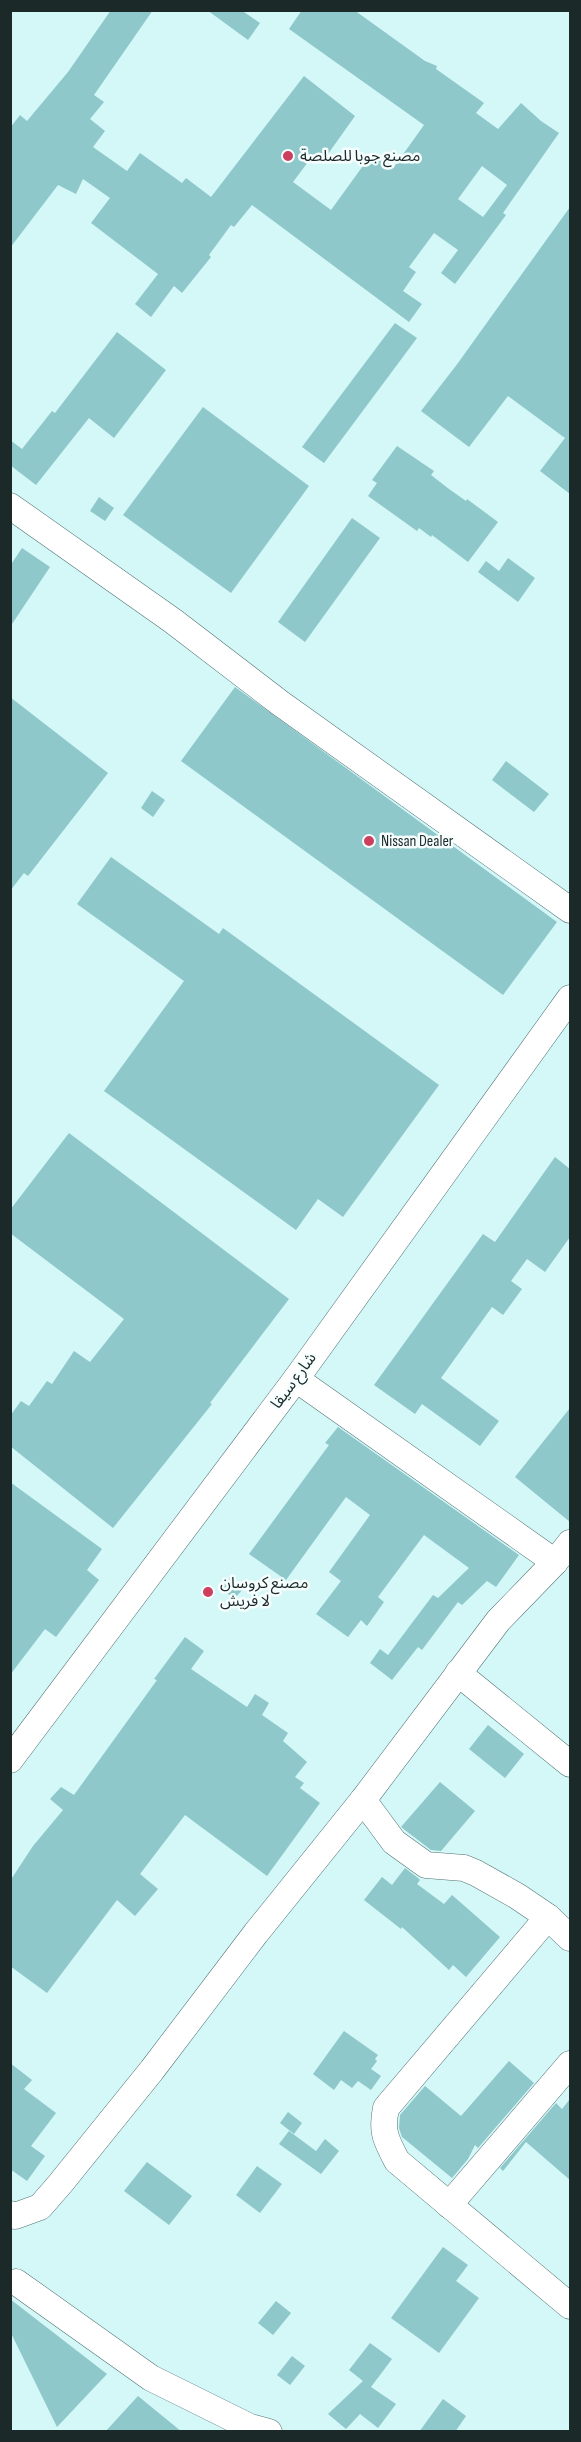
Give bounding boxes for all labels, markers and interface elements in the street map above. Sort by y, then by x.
place label: مصنع جوبا للصلصة [300,147,421,168]
marker: مصنع جوبا للصلصة [281,149,295,163]
place label: Nissan Dealer [381,832,454,851]
marker: Nissan Dealer [362,834,376,848]
street label: شارع سيقا [267,1349,322,1414]
place label: مصنع كروسان لا فريش [220,1574,308,1611]
marker: مصنع كروسان لا فريش [201,1585,215,1599]

